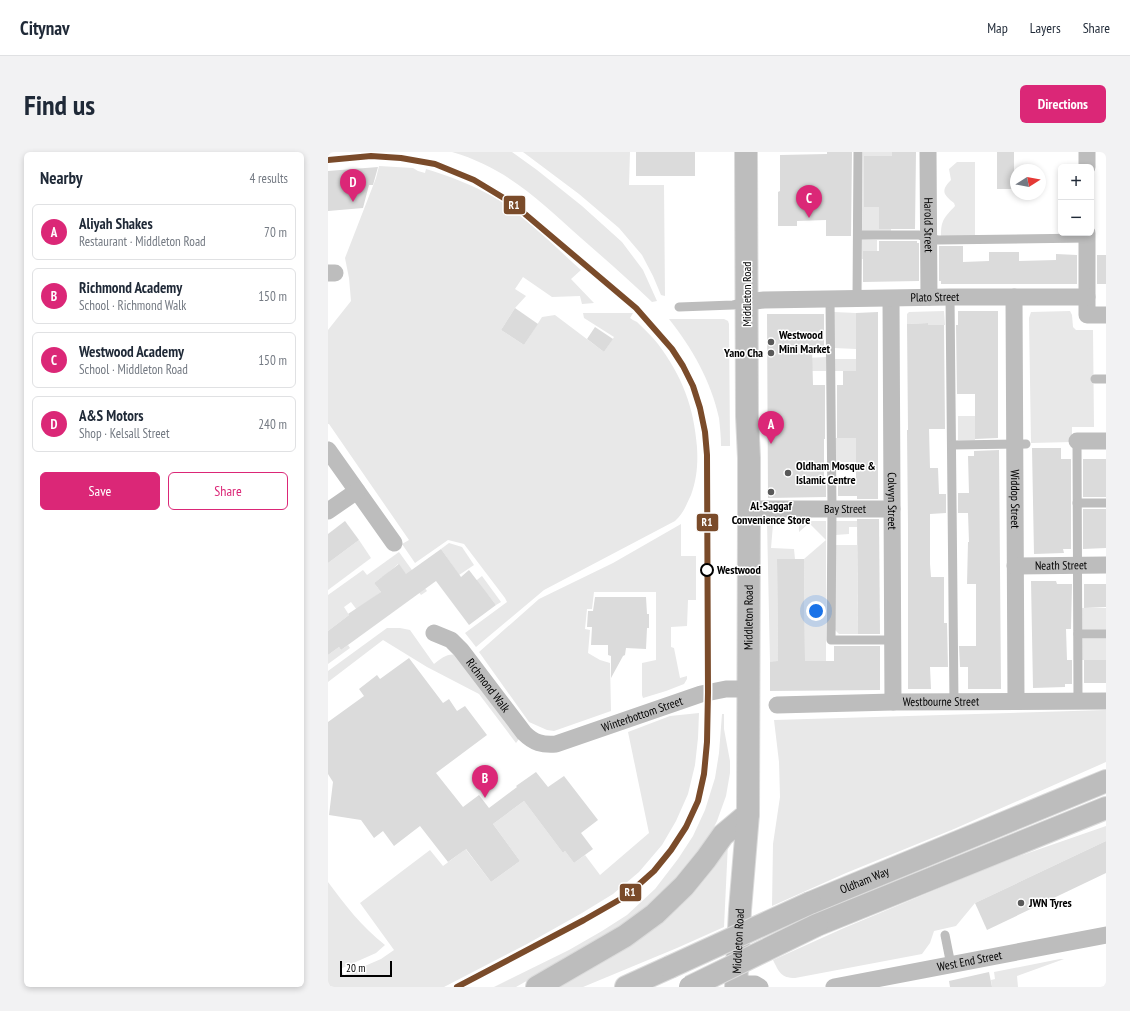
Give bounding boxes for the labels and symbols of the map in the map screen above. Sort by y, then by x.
north arrow [1010,164,1046,200]
pin: D [340,169,366,202]
pin: C [796,185,822,218]
line badge: R1 [503,195,526,215]
street label: Harold Street [921,197,937,253]
text: R1 [509,198,519,212]
street label: Middleton Road [739,261,754,327]
street label: Plato Street [910,289,960,305]
place label: Westwood Mini Market [778,327,831,356]
marker: Westwood Mini Market [766,337,776,347]
place label: Yano Cha [723,345,763,360]
marker: Yano Cha [766,348,776,358]
pin: A [758,411,784,444]
place label: Oldham Mosque & Islamic Centre [796,458,875,487]
marker: Oldham Mosque & Islamic Centre [783,468,793,478]
street label: Widdop Street [1008,469,1023,529]
street label: Colwyn Street [885,472,900,531]
marker: Al-Saggaf Convenience Store [766,487,776,497]
place label: Al-Saggaf Convenience Store [732,498,810,527]
street label: Bay Street [824,501,867,516]
line badge: R1 [696,513,719,532]
text: R1 [702,515,712,529]
street label: Neath Street [1035,557,1088,573]
place label: Westwood [716,562,761,577]
marker: Westwood [700,563,714,577]
street label: Middleton Road [741,585,756,650]
your location [806,601,826,621]
street label: Richmond Walk [463,655,514,715]
street label: Winterbottom Street [599,693,685,735]
street label: Westbourne Street [903,694,980,709]
pin: B [472,765,498,798]
street label: Oldham Way [838,863,892,897]
line badge: R1 [619,883,642,902]
text: R1 [625,885,635,899]
place label: JWN Tyres [1028,895,1072,910]
marker: JWN Tyres [1016,898,1026,908]
street label: Middleton Road [729,908,747,974]
street label: West End Street [936,947,1004,974]
scale bar [340,959,392,978]

